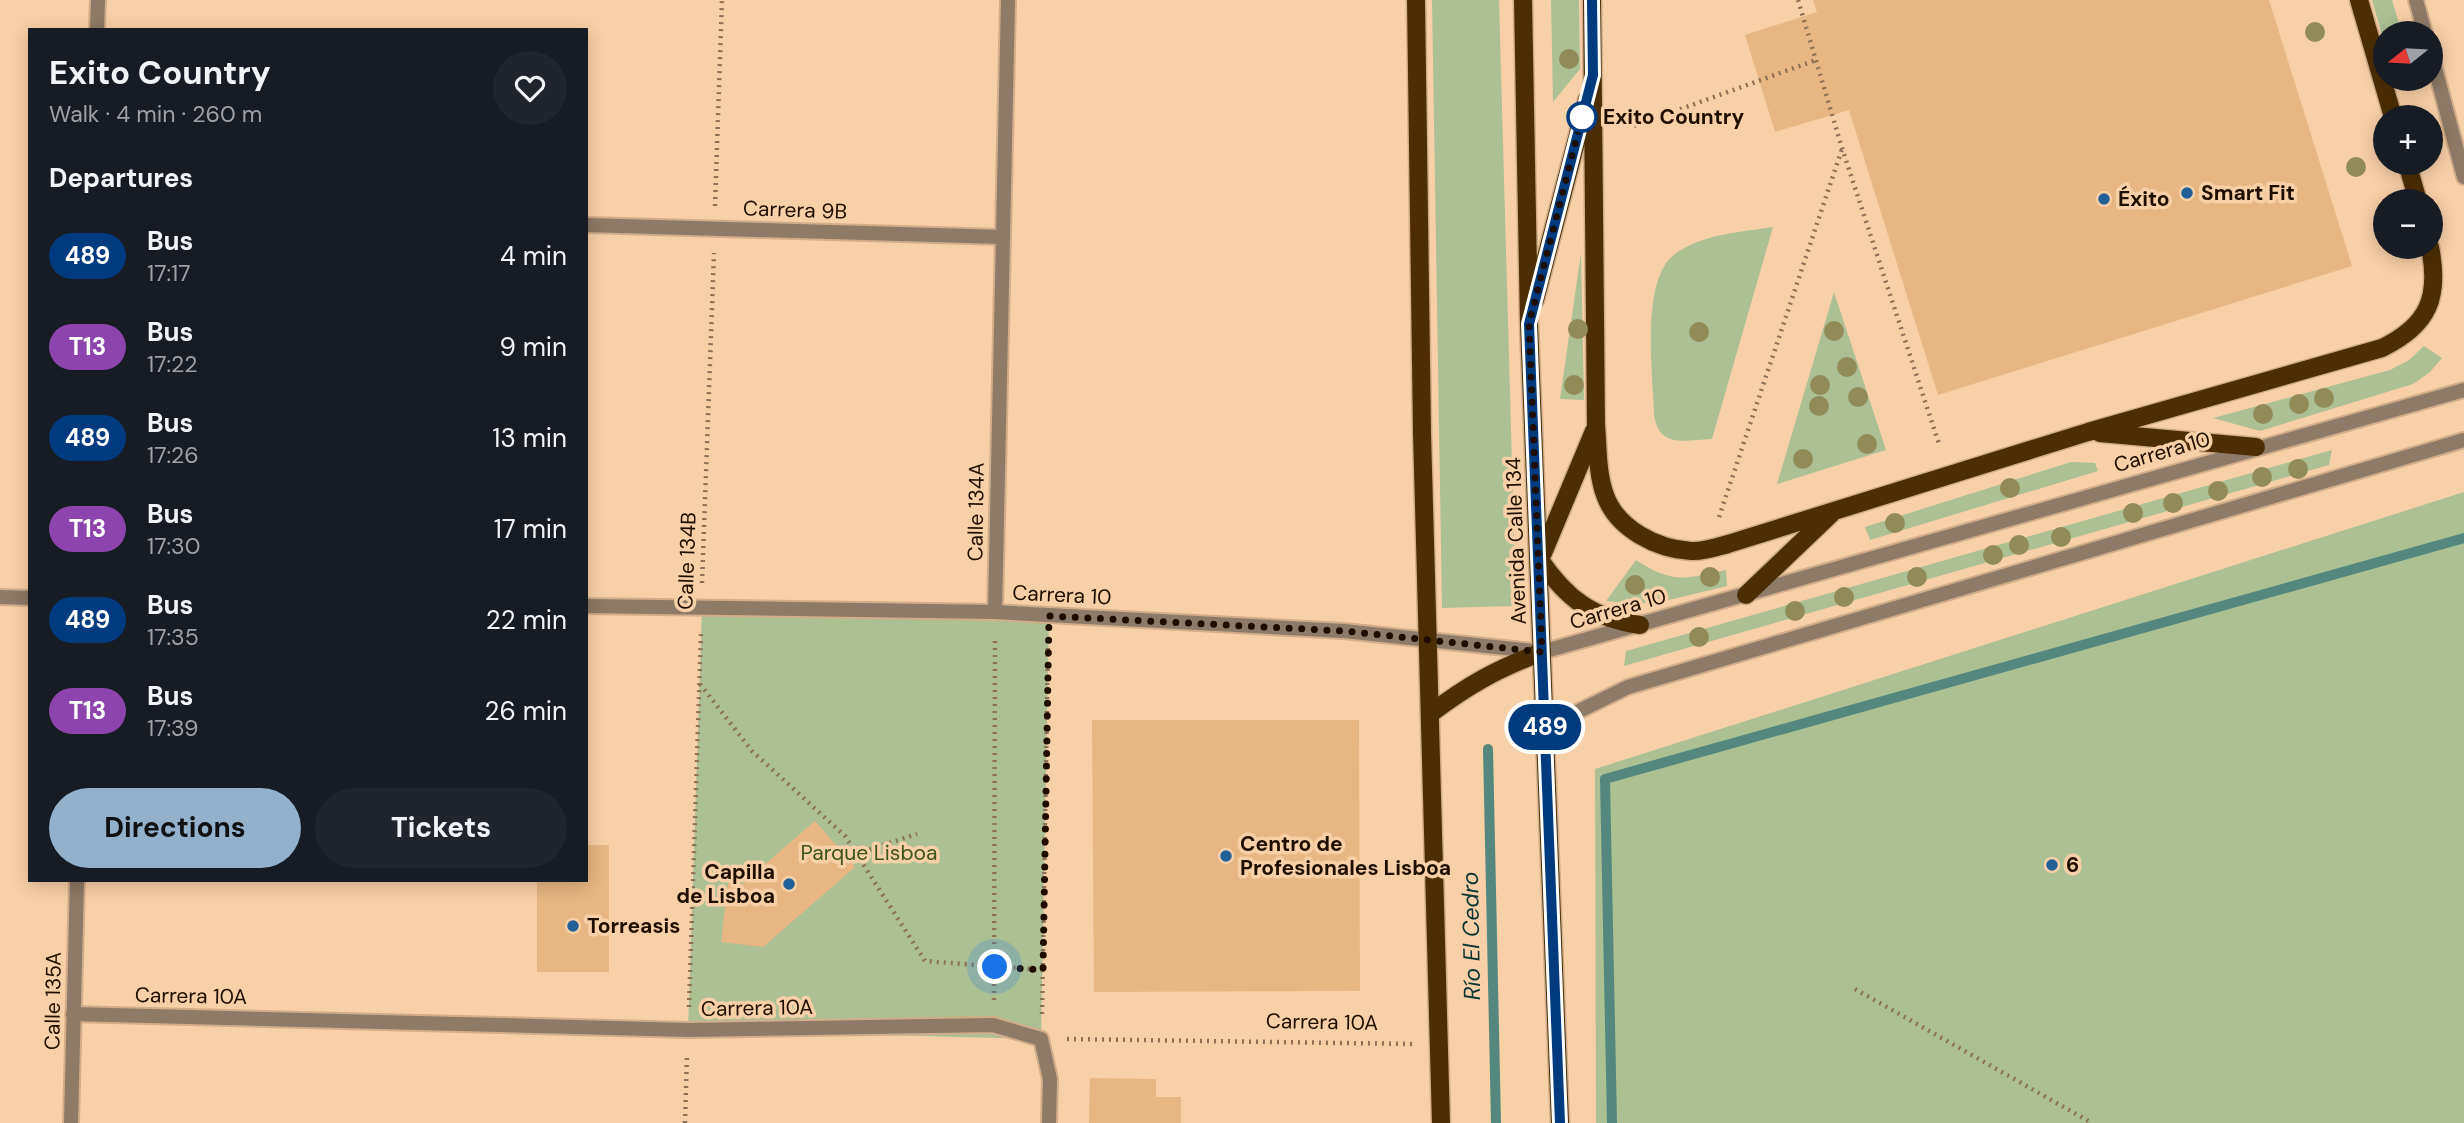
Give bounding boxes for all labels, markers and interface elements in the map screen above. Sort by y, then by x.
north arrow [2373,21,2443,91]
map controls [2373,21,2443,259]
text: Exito Country [49,51,271,94]
button: heart [493,51,567,125]
text: Walk · 4 min · 260 m [49,99,262,129]
marker: Exito Country [1567,102,1597,132]
place label: Exito Country [1603,103,1744,131]
button: + [2373,105,2443,175]
text: Departures [49,161,193,195]
place label: Smart Fit [2201,179,2295,207]
place label: Éxito [2118,185,2170,213]
marker: Smart Fit [2179,185,2195,201]
button: − [2373,189,2443,259]
marker: Éxito [2096,191,2112,207]
street label: Carrera 9B [742,194,848,226]
text: Bus [147,224,193,258]
text: 4 min [500,239,567,273]
text: 489 [65,240,110,271]
text: 17:17 [147,258,191,288]
text: Bus [147,315,193,349]
text: 9 min [499,330,567,364]
text: T13 [69,331,106,362]
text: 17:22 [147,349,198,379]
text: Bus [147,406,193,440]
text: 13 min [492,421,567,455]
text: 489 [65,422,110,453]
street label: Carrera 10 [2110,425,2214,479]
text: 17:26 [147,440,199,470]
street label: Avenida Calle 134 [1499,456,1533,625]
street label: Calle 134A [961,462,991,562]
text: Bus [147,497,193,531]
text: 17 min [494,512,567,546]
street label: Calle 134B [671,512,703,610]
text: T13 [69,513,106,544]
text: 17:30 [147,531,200,561]
street label: Carrera 10 [1012,578,1112,612]
street label: Carrera 10 [1566,582,1670,636]
text: Bus [147,588,193,622]
text: 22 min [486,603,567,637]
text: 489 [65,604,110,635]
text: 17:35 [147,622,199,652]
text: Bus [147,679,193,713]
text: 26 min [484,694,567,728]
text: T13 [69,695,106,726]
line badge: 489 [1505,704,1585,750]
text: 489 [1522,711,1568,742]
text: 17:39 [147,713,198,743]
button: Directions [49,788,301,868]
button: Tickets [315,788,567,868]
place label: Centro de Profesionales Lisboa [1240,830,1451,882]
park label: Parque Lisboa [801,839,937,867]
marker: Centro de Profesionales Lisboa [1218,848,1234,864]
place label: 6 [2066,851,2079,879]
marker: 6 [2044,857,2060,873]
place label: Capilla de Lisboa [676,858,775,910]
water label: Río El Cedro [1455,871,1487,1001]
marker: Capilla de Lisboa [781,876,797,892]
place label: Torreasis [587,912,681,940]
marker: Torreasis [565,918,581,934]
your location [977,949,1012,984]
street label: Calle 135A [38,952,68,1050]
street label: Carrera 10A [135,981,247,1011]
street label: Carrera 10A [701,993,813,1023]
street label: Carrera 10A [1266,1007,1378,1037]

